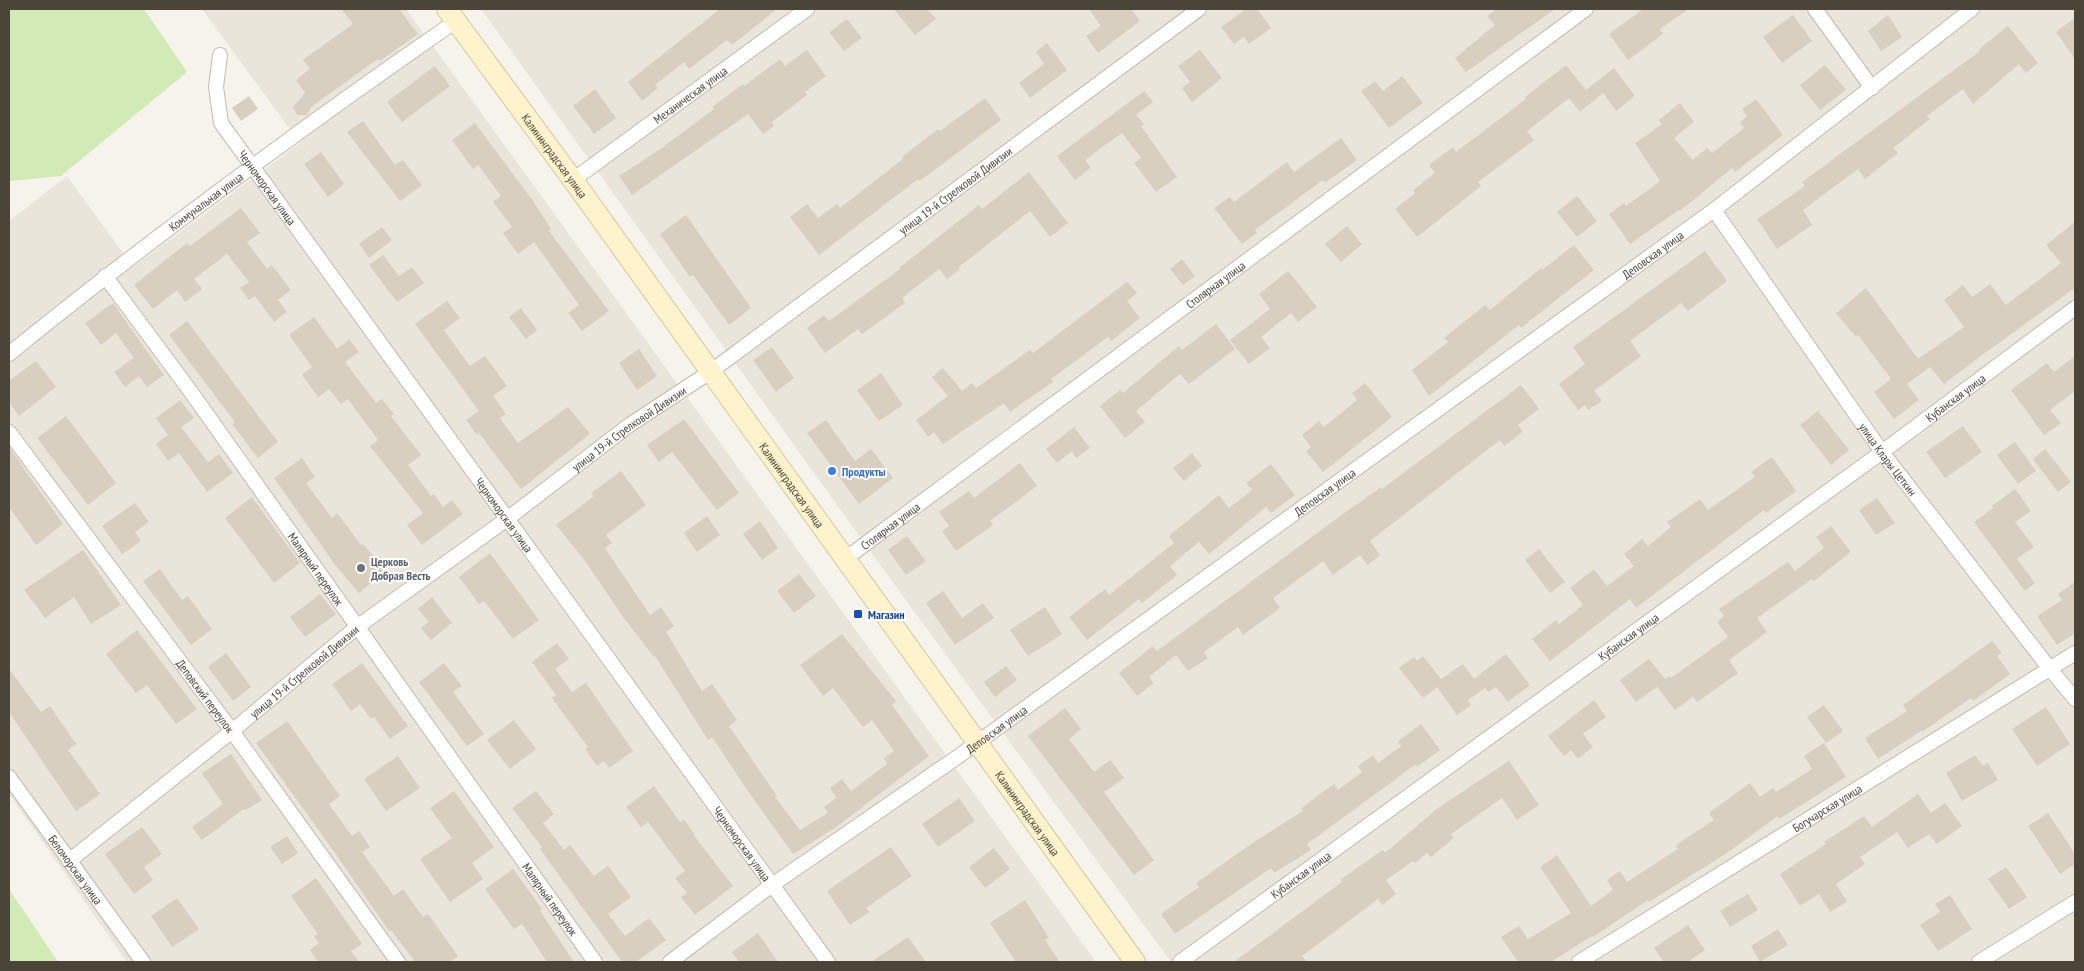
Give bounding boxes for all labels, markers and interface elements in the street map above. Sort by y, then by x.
street label: Механическая улица [650,62,730,126]
street label: Калининградская улица [519,110,591,201]
street label: улица 19-й Стрелковой Дивизии [896,143,1015,237]
street label: Черноморская улица [235,147,300,228]
street label: Коммунальная улица [165,168,246,234]
street label: Деповская улица [1619,227,1686,282]
street label: Столярная улица [1182,257,1248,311]
street label: Кубанская улица [1922,370,1988,425]
street label: улица 19-й Стрелковой Дивизии [569,382,689,474]
street label: улица Клары Цеткин [1856,420,1920,499]
street label: Калининградская улица [757,440,828,531]
place label: Продукты [842,464,886,479]
street label: Деповская улица [1291,464,1358,519]
marker: Продукты [826,465,838,477]
street label: Черноморская улица [472,474,537,555]
street label: Столярная улица [857,499,923,553]
street label: Малярный переулок [285,529,347,608]
place label: Церковь Добрая Весть [371,554,431,583]
marker: Церковь Добрая Весть [355,562,367,574]
place label: Магазин [868,607,905,622]
marker: Магазин [852,608,864,620]
street label: Кубанская улица [1595,609,1662,663]
street label: улица 19-й Стрелковой Дивизии [246,622,361,721]
street label: Деповский переулок [173,656,238,736]
street label: Деповская улица [963,702,1030,756]
street label: Калининградская улица [992,768,1064,859]
street label: Богучарская улица [1789,780,1864,835]
street label: Черноморская улица [710,803,775,884]
street label: Беломорская улица [46,832,106,907]
street label: Кубанская улица [1267,847,1334,901]
street label: Малярный переулок [519,860,582,939]

